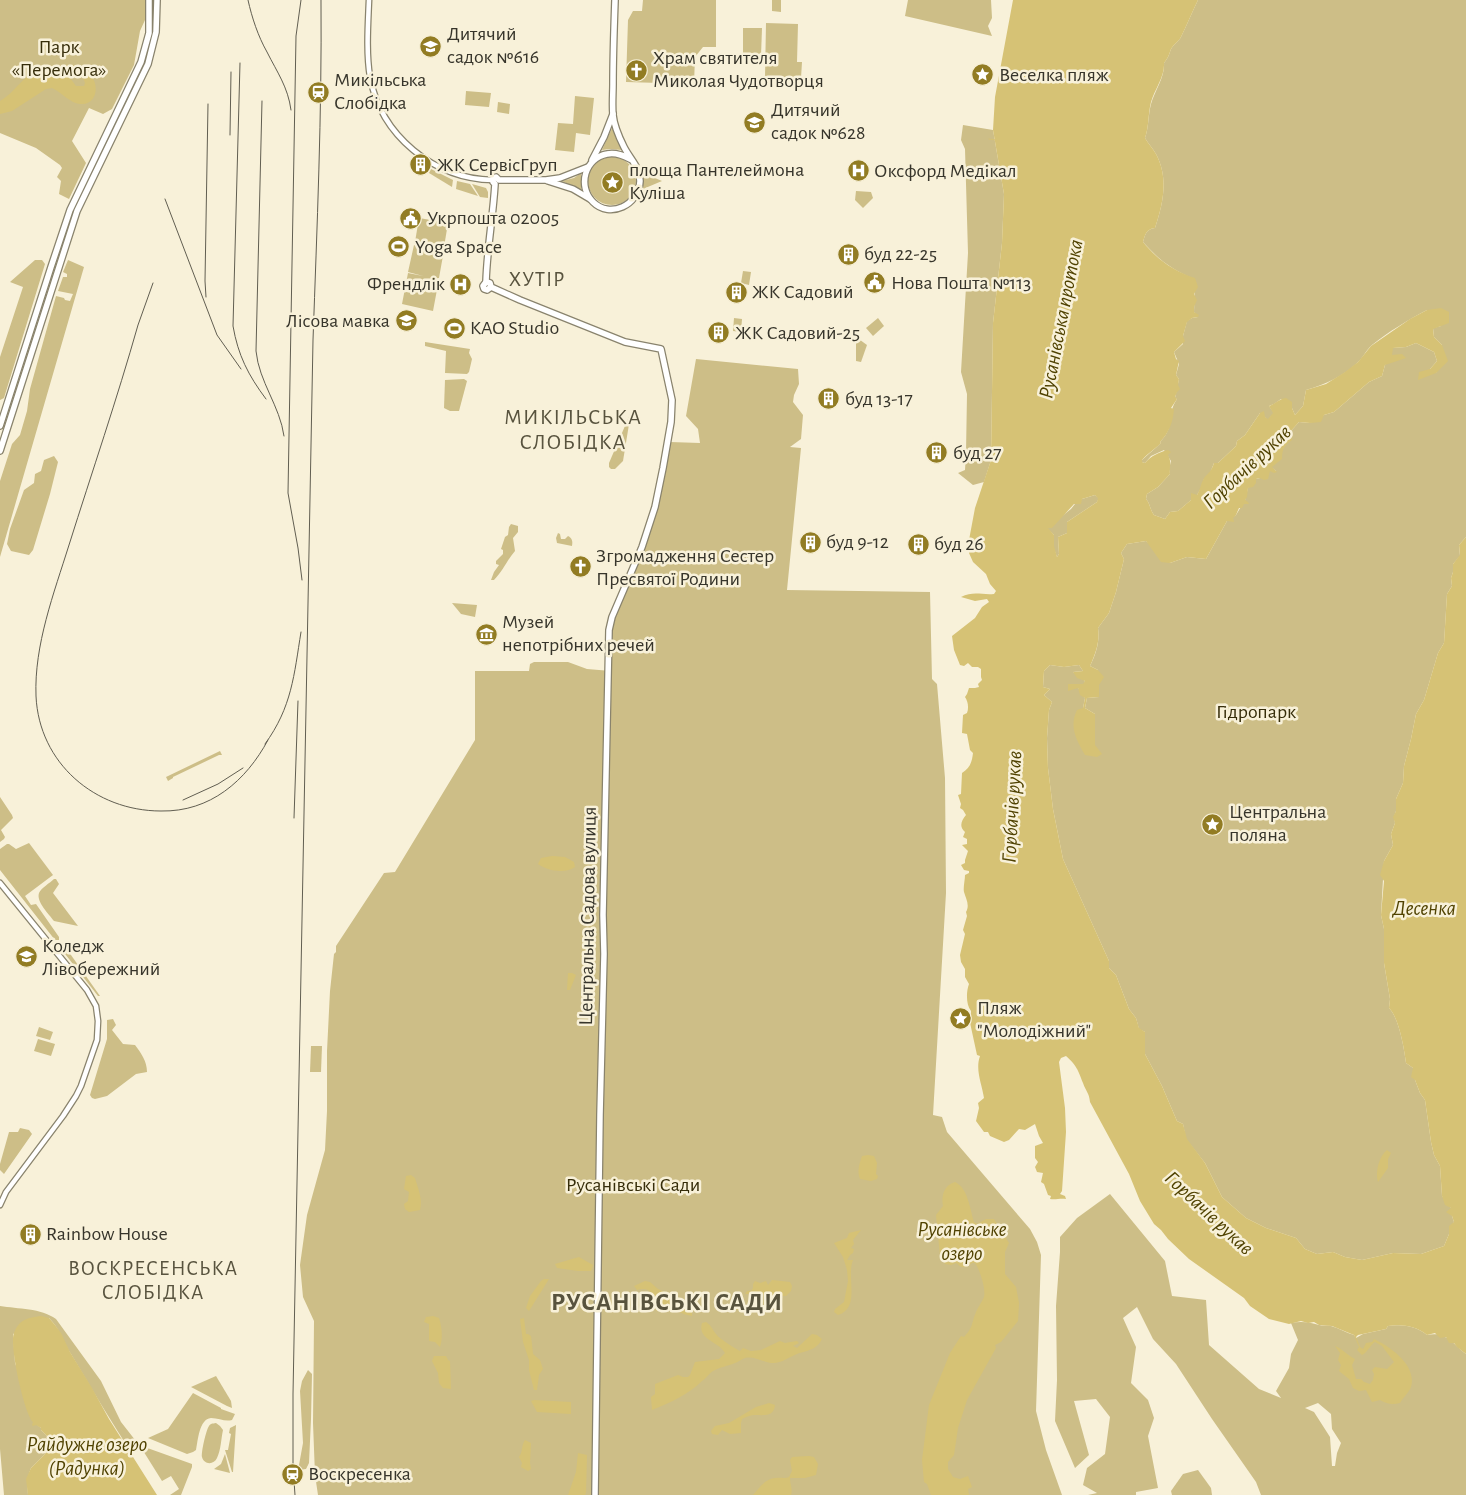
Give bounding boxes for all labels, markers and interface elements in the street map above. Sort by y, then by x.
place label: Дитячий садок №616 [447,24,539,67]
school or university icon: Дитячий садок №616 [419,34,443,58]
park label: Парк «Перемога» [11,37,107,80]
place label: Храм святителя Миколая Чудотворця [653,48,824,91]
church icon: Храм святителя Миколая Чудотворця [625,58,649,82]
place icon: Веселка пляж [971,63,995,87]
place label: Веселка пляж [999,65,1109,85]
place label: Микільська Слобідка [334,70,426,113]
station icon: Микільська Слобідка [306,80,330,104]
place label: Дитячий садок №628 [771,100,866,143]
school or university icon: Дитячий садок №628 [743,110,767,134]
building icon: ЖК СервісГруп [409,153,433,177]
place label: ЖК СервісГруп [437,155,558,175]
hospital icon: Оксфорд Медікал [846,159,870,183]
place label: площа Пантелеймона Куліша [629,160,804,203]
place label: Оксфорд Медікал [874,161,1017,181]
place icon: площа Пантелеймона Куліша [601,170,625,194]
public building icon: Укрпошта 02005 [399,206,423,230]
place label: Укрпошта 02005 [427,208,559,228]
sports icon: Yoga Space [387,235,411,259]
place label: Yoga Space [415,237,502,257]
water label: Русанівська протока [1035,238,1088,401]
building icon: буд 22-25 [836,242,860,266]
place label: буд 22-25 [864,244,937,264]
district label: ХУТІР [509,269,565,290]
public building icon: Нова Пошта №113 [863,271,887,295]
hospital icon: Френдлік [449,272,473,296]
place label: Нова Пошта №113 [891,273,1031,293]
place label: Френдлік [367,274,445,294]
building icon: ЖК Садовий [724,280,748,304]
place label: ЖК Садовий [752,282,853,302]
school or university icon: Лісова мавка [394,309,418,333]
place label: Лісова мавка [286,311,390,331]
sports icon: KAO Studio [442,316,466,340]
place label: KAO Studio [470,318,559,338]
building icon: ЖК Садовий-25 [707,321,731,345]
place label: ЖК Садовий-25 [735,323,860,343]
building icon: буд 13-17 [817,387,841,411]
place label: буд 13-17 [845,389,913,409]
district label: МИКІЛЬСЬКА СЛОБІДКА [504,406,642,453]
water label: Горбачів рукав [1199,421,1296,514]
building icon: буд 27 [925,441,949,465]
place label: буд 27 [953,443,1002,463]
building icon: буд 9-12 [798,530,822,554]
place label: буд 9-12 [826,532,889,552]
building icon: буд 26 [906,532,930,556]
place label: буд 26 [934,534,984,554]
place label: Згромадження Сестер Пресвятої Родини [596,546,774,589]
church icon: Згромадження Сестер Пресвятої Родини [568,555,592,579]
place label: Музей непотрібних речей [502,612,655,655]
museum icon: Музей непотрібних речей [474,622,498,646]
park label: Гідропарк [1216,702,1296,722]
water label: Горбачів рукав [999,750,1026,864]
place label: Центральна поляна [1229,802,1326,845]
street label: Центральна Садова вулиця [576,806,600,1026]
place icon: Центральна поляна [1201,812,1225,836]
water label: Десенка [1391,898,1456,919]
place label: Коледж Лівобережний [42,936,160,979]
school or university icon: Коледж Лівобережний [14,945,38,969]
place label: Пляж "Молодіжний" [977,998,1091,1041]
place icon: Пляж "Молодіжний" [949,1007,973,1031]
water label: Горбачів рукав [1160,1167,1257,1260]
park label: Русанівські Сади [566,1175,700,1195]
water label: Русанівське озеро [918,1219,1007,1265]
building icon: Rainbow House [18,1222,42,1246]
place label: Rainbow House [46,1224,168,1244]
district label: ВОСКРЕСЕНСЬКА СЛОБІДКА [68,1258,238,1303]
district label: РУСАНІВСЬКІ САДИ [551,1290,783,1315]
water label: Райдужне озеро (Радунка) [27,1434,147,1479]
station icon: Воскресенка [280,1462,304,1486]
place label: Воскресенка [308,1464,411,1484]

